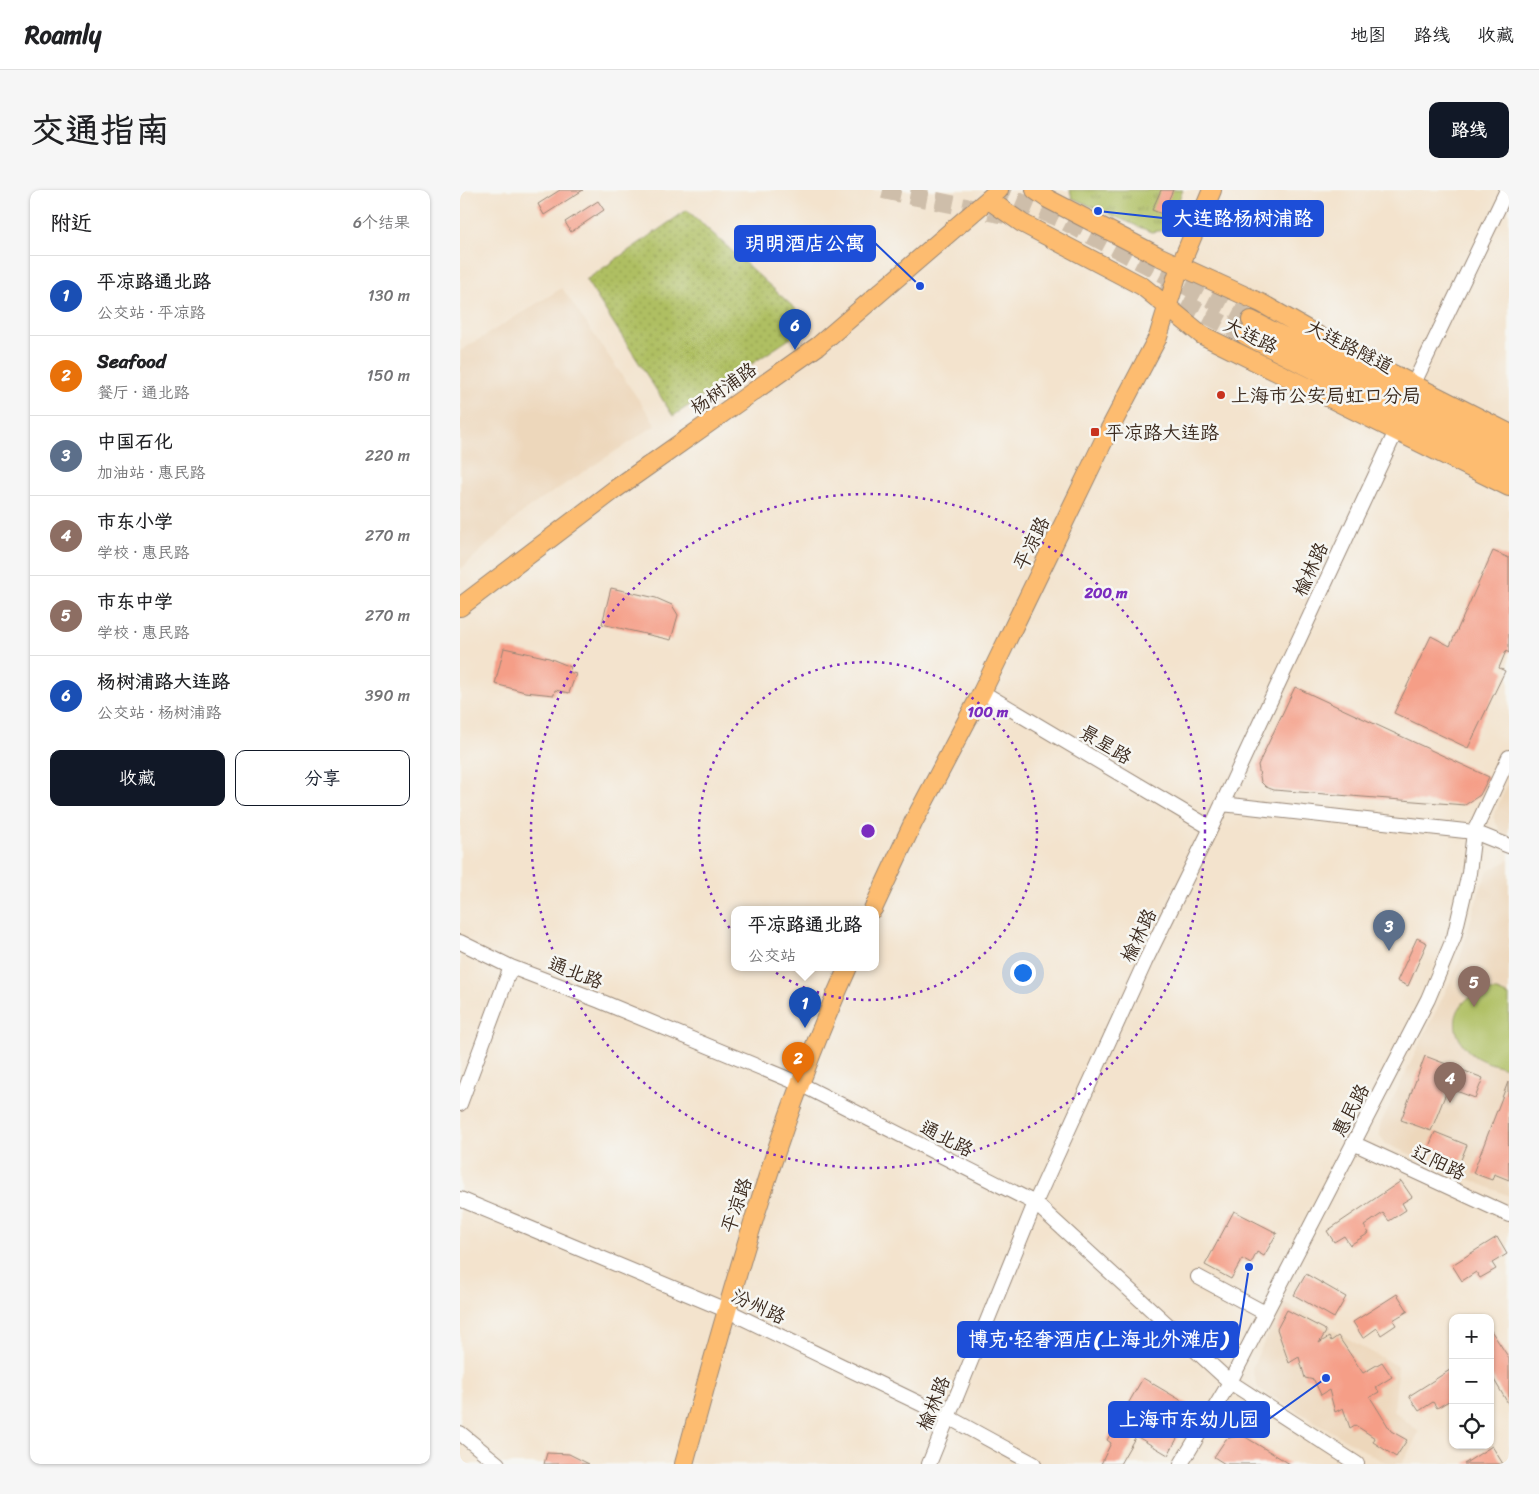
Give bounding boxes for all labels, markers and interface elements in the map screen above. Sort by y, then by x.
text: Roamly [25,14,101,56]
text: 地图 [1350,19,1386,51]
text: 路线 [1414,19,1450,51]
text: 收藏 [1478,19,1514,51]
text: 交通指南 [30,99,170,161]
button: 路线 [1429,102,1509,158]
callout: 大连路杨树浦路 [1163,201,1323,236]
text: 大连路杨树浦路 [1173,201,1313,236]
text: 附近 [50,204,92,242]
text: 6个结果 [353,208,410,237]
callout: 玥明酒店公寓 [735,226,875,261]
text: 玥明酒店公寓 [745,226,865,261]
text: 平凉路通北路 [97,265,211,298]
text: 1 [63,281,69,310]
text: 130 m [368,281,410,310]
text: 公交站 · 平凉路 [97,298,206,327]
street label: 大连路 [1218,308,1284,363]
pin: 6 [779,309,811,350]
street label: 大连路隧道 [1300,310,1400,383]
text: Seafood [97,345,166,378]
street label: 杨树浦路 [683,353,764,424]
text: 2 [61,361,71,390]
text: 150 m [367,361,410,390]
text: 餐厅 · 通北路 [97,378,190,407]
place label: 上海市公安局虹口分局 [1231,379,1421,412]
marker: 上海市公安局虹口分局 [1215,389,1227,401]
place label: 平凉路大连路 [1105,416,1219,449]
text: 中国石化 [97,425,173,458]
marker: 平凉路大连路 [1089,426,1101,438]
text: 3 [62,441,70,470]
text: 220 m [365,441,410,470]
text: 加油站 · 惠民路 [97,458,206,487]
text: 市东小学 [97,505,173,538]
street label: 平凉路 [1004,510,1059,576]
text: 4 [61,521,71,550]
text: 270 m [365,521,410,550]
street label: 榆林路 [1283,536,1337,602]
text: 学校 · 惠民路 [97,538,190,567]
text: 200 m [1083,580,1128,606]
text: 市东中学 [97,585,173,618]
text: 5 [61,601,71,630]
text: 270 m [365,601,410,630]
text: 学校 · 惠民路 [97,618,190,647]
text: 杨树浦路大连路 [97,665,230,698]
text: 6 [61,681,71,710]
text: 390 m [365,681,410,710]
text: 公交站 · 杨树浦路 [97,698,222,727]
text: 100 m [968,699,1009,725]
street label: 景星路 [1073,716,1139,773]
button: 收藏 [50,750,225,806]
button: 分享 [235,750,410,806]
centre of rings [859,822,877,840]
street label: 榆林路 [1111,902,1166,968]
popup [731,906,879,971]
text: 平凉路通北路 [748,908,862,941]
pin: 3 [1373,910,1405,951]
text: 公交站 [748,941,796,970]
street label: 通北路 [543,947,608,998]
your location [1010,960,1036,986]
pin: 5 [1458,966,1490,1007]
pin: 1 [789,987,821,1028]
pin: 2 [782,1042,814,1083]
pin: 4 [1434,1062,1466,1103]
street label: 惠民路 [1322,1077,1378,1143]
street label: 通北路 [914,1111,980,1166]
street label: 辽阳路 [1406,1135,1472,1189]
street label: 平凉路 [712,1173,761,1237]
street label: 汾州路 [726,1279,792,1333]
map controls [1449,1314,1494,1449]
button: + [1449,1314,1494,1359]
callout: 博克·轻奢酒店(上海北外滩店) [958,1322,1238,1357]
text: 博克·轻奢酒店(上海北外滩店) [968,1322,1230,1357]
button: − [1449,1359,1494,1404]
street label: 榆林路 [907,1371,959,1436]
callout: 上海市东幼儿园 [1109,1402,1269,1437]
text: 上海市东幼儿园 [1119,1402,1259,1437]
button: locate [1449,1404,1494,1449]

